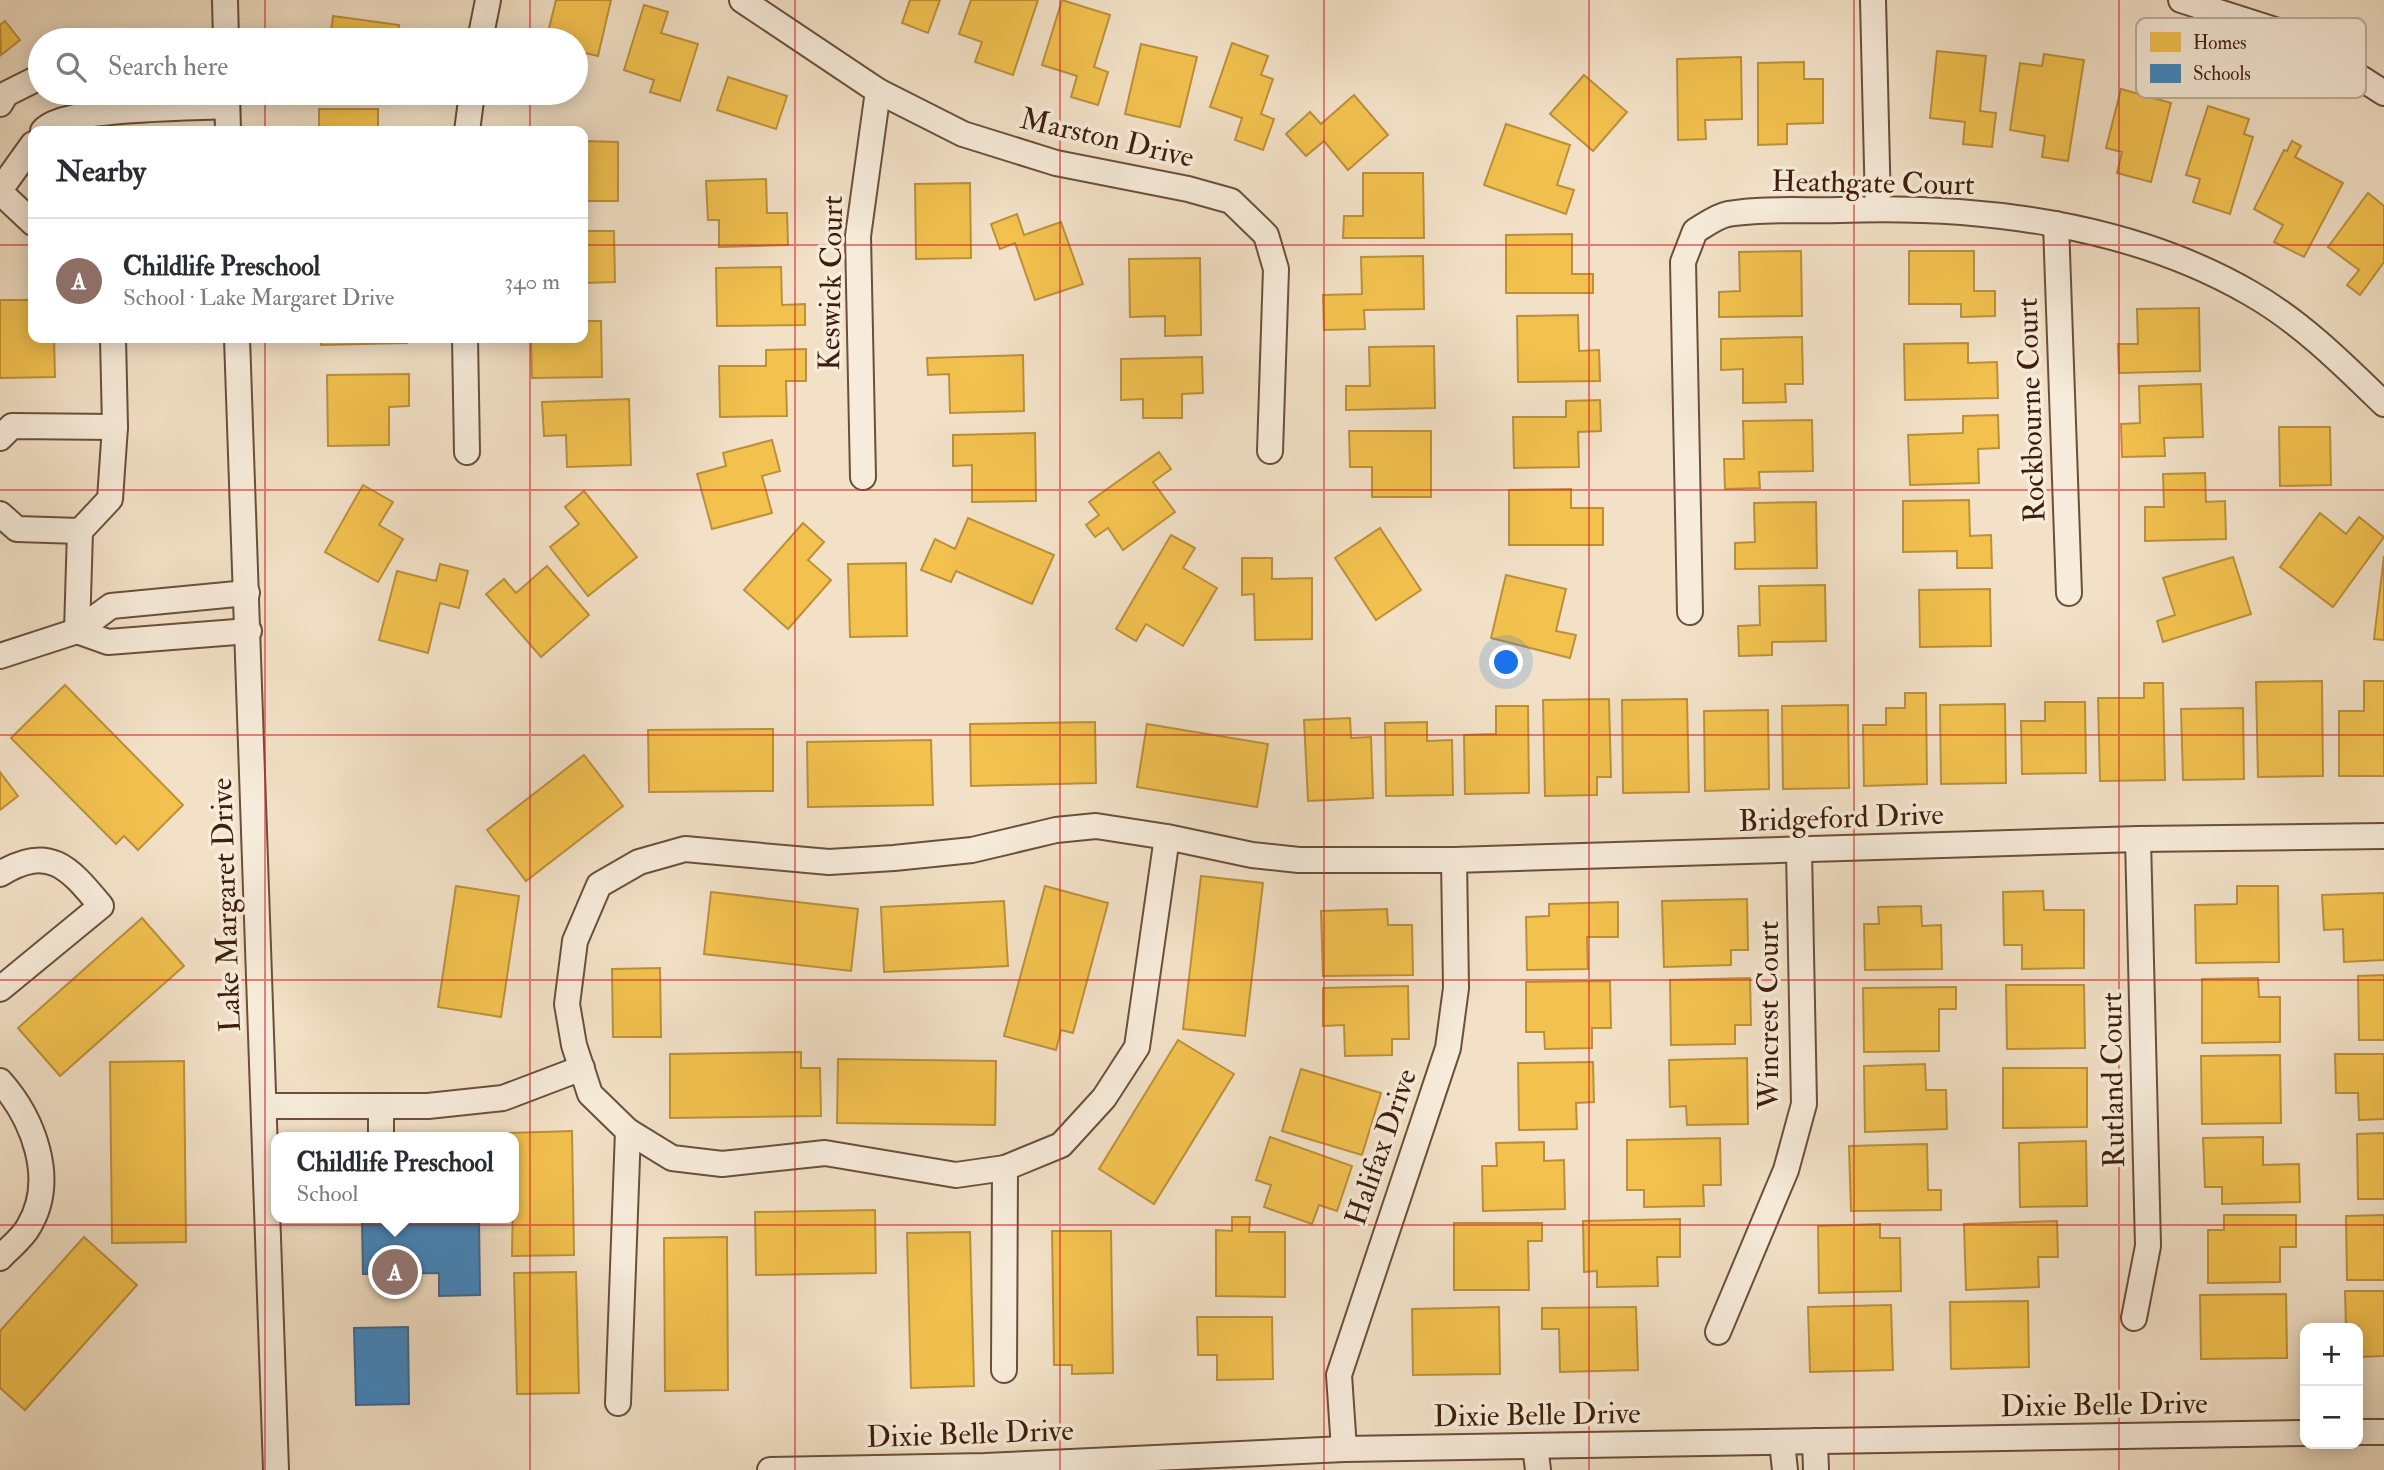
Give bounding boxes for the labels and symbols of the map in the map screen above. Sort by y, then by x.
legend [2136,18,2366,98]
text: Homes [2193,31,2247,55]
text: Schools [2193,62,2251,86]
street label: Marston Drive [1017,100,1197,176]
street label: Heathgate Court [1771,163,1975,203]
street label: Keswick Court [811,195,851,371]
street label: Rockbourne Court [2009,297,2053,523]
your location [1489,645,1523,679]
street label: Lake Margaret Drive [203,777,249,1033]
street label: Bridgeford Drive [1738,796,1944,840]
street label: Wincrest Court [1750,920,1787,1110]
street label: Rutland Court [2093,992,2133,1168]
street label: Halifax Drive [1337,1064,1425,1230]
pin: A [372,1246,418,1298]
street label: Dixie Belle Drive [2000,1385,2208,1425]
street label: Dixie Belle Drive [1433,1395,1641,1435]
street label: Dixie Belle Drive [866,1412,1074,1456]

